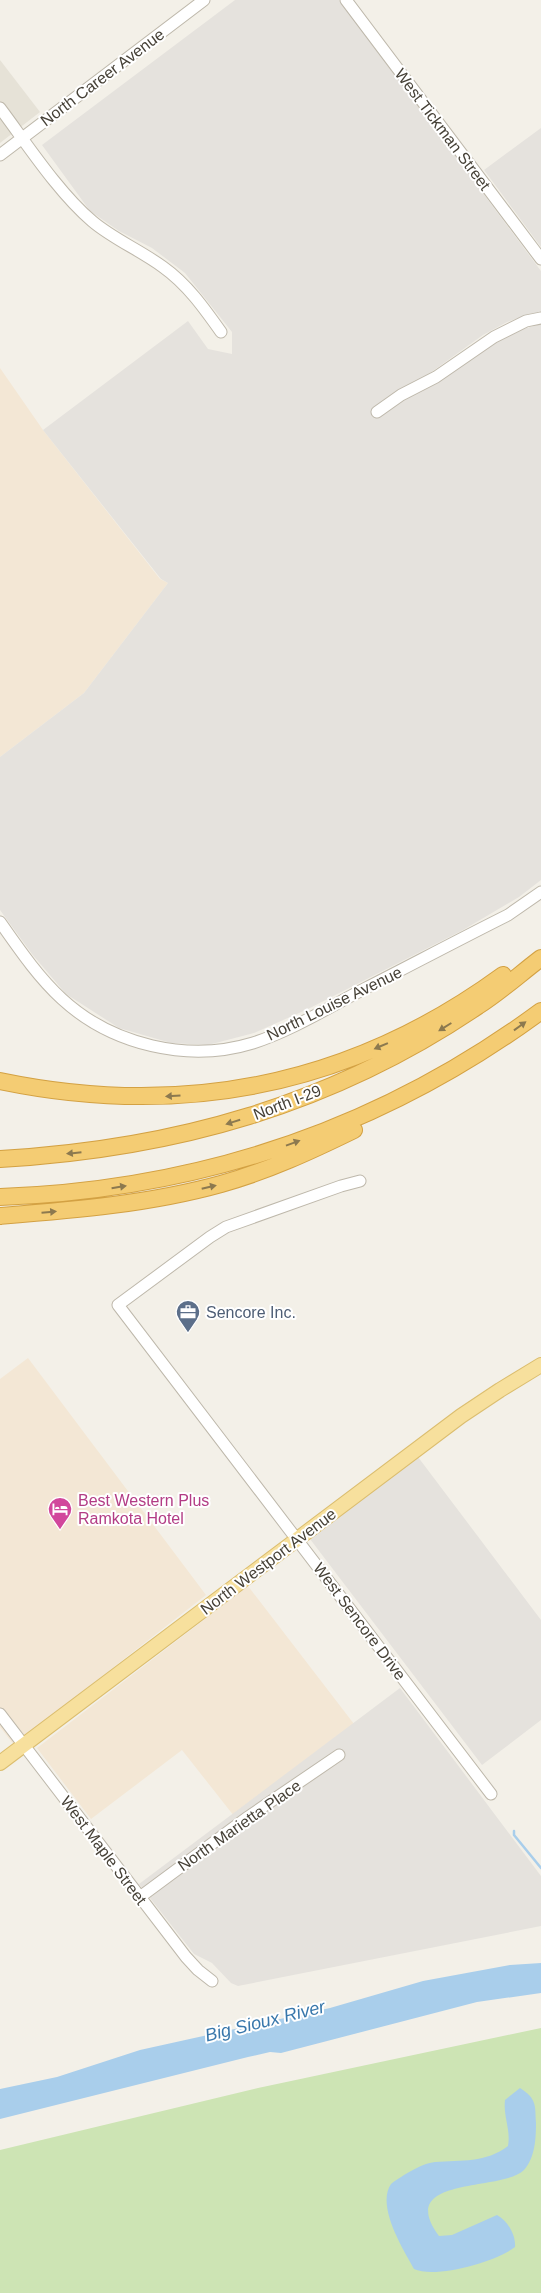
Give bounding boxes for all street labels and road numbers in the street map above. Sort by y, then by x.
street label: North Career Avenue [37,25,167,129]
street label: West Tickman Street [391,65,494,194]
street label: North Louise Avenue [264,963,405,1044]
street label: North I-29 [251,1082,324,1123]
street label: North Westport Avenue [197,1505,339,1618]
street label: West Sencore Drive [310,1559,409,1683]
street label: North Marietta Place [175,1777,304,1874]
street label: West Maple Street [57,1793,150,1908]

